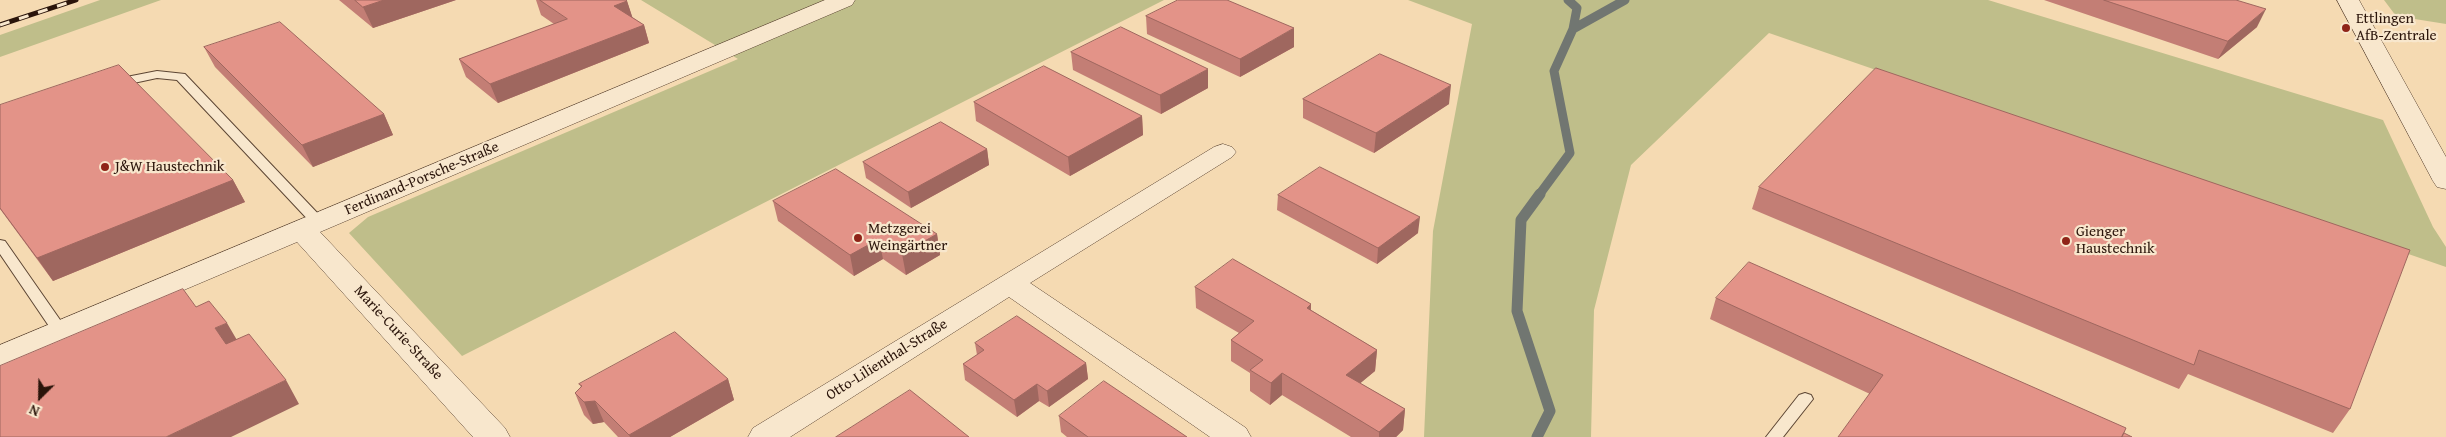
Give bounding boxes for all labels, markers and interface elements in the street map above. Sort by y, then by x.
place label: Ettlingen AfB-Zentrale [2356,10,2437,45]
marker: Ettlingen AfB-Zentrale [2340,22,2352,34]
street label: Ferdinand-Porsche-Straße [342,138,502,220]
place label: J&W Haustechnik [115,158,224,176]
marker: J&W Haustechnik [99,161,111,173]
place label: Metzgerei Weingärtner [868,220,948,255]
place label: Gienger Haustechnik [2076,223,2155,258]
marker: Metzgerei Weingärtner [852,232,864,244]
marker: Gienger Haustechnik [2060,235,2072,247]
street label: Marie-Curie-Straße [350,282,446,384]
street label: Otto-Lilienthal-Straße [823,315,951,405]
north arrow [15,372,65,422]
text: N [26,400,42,422]

